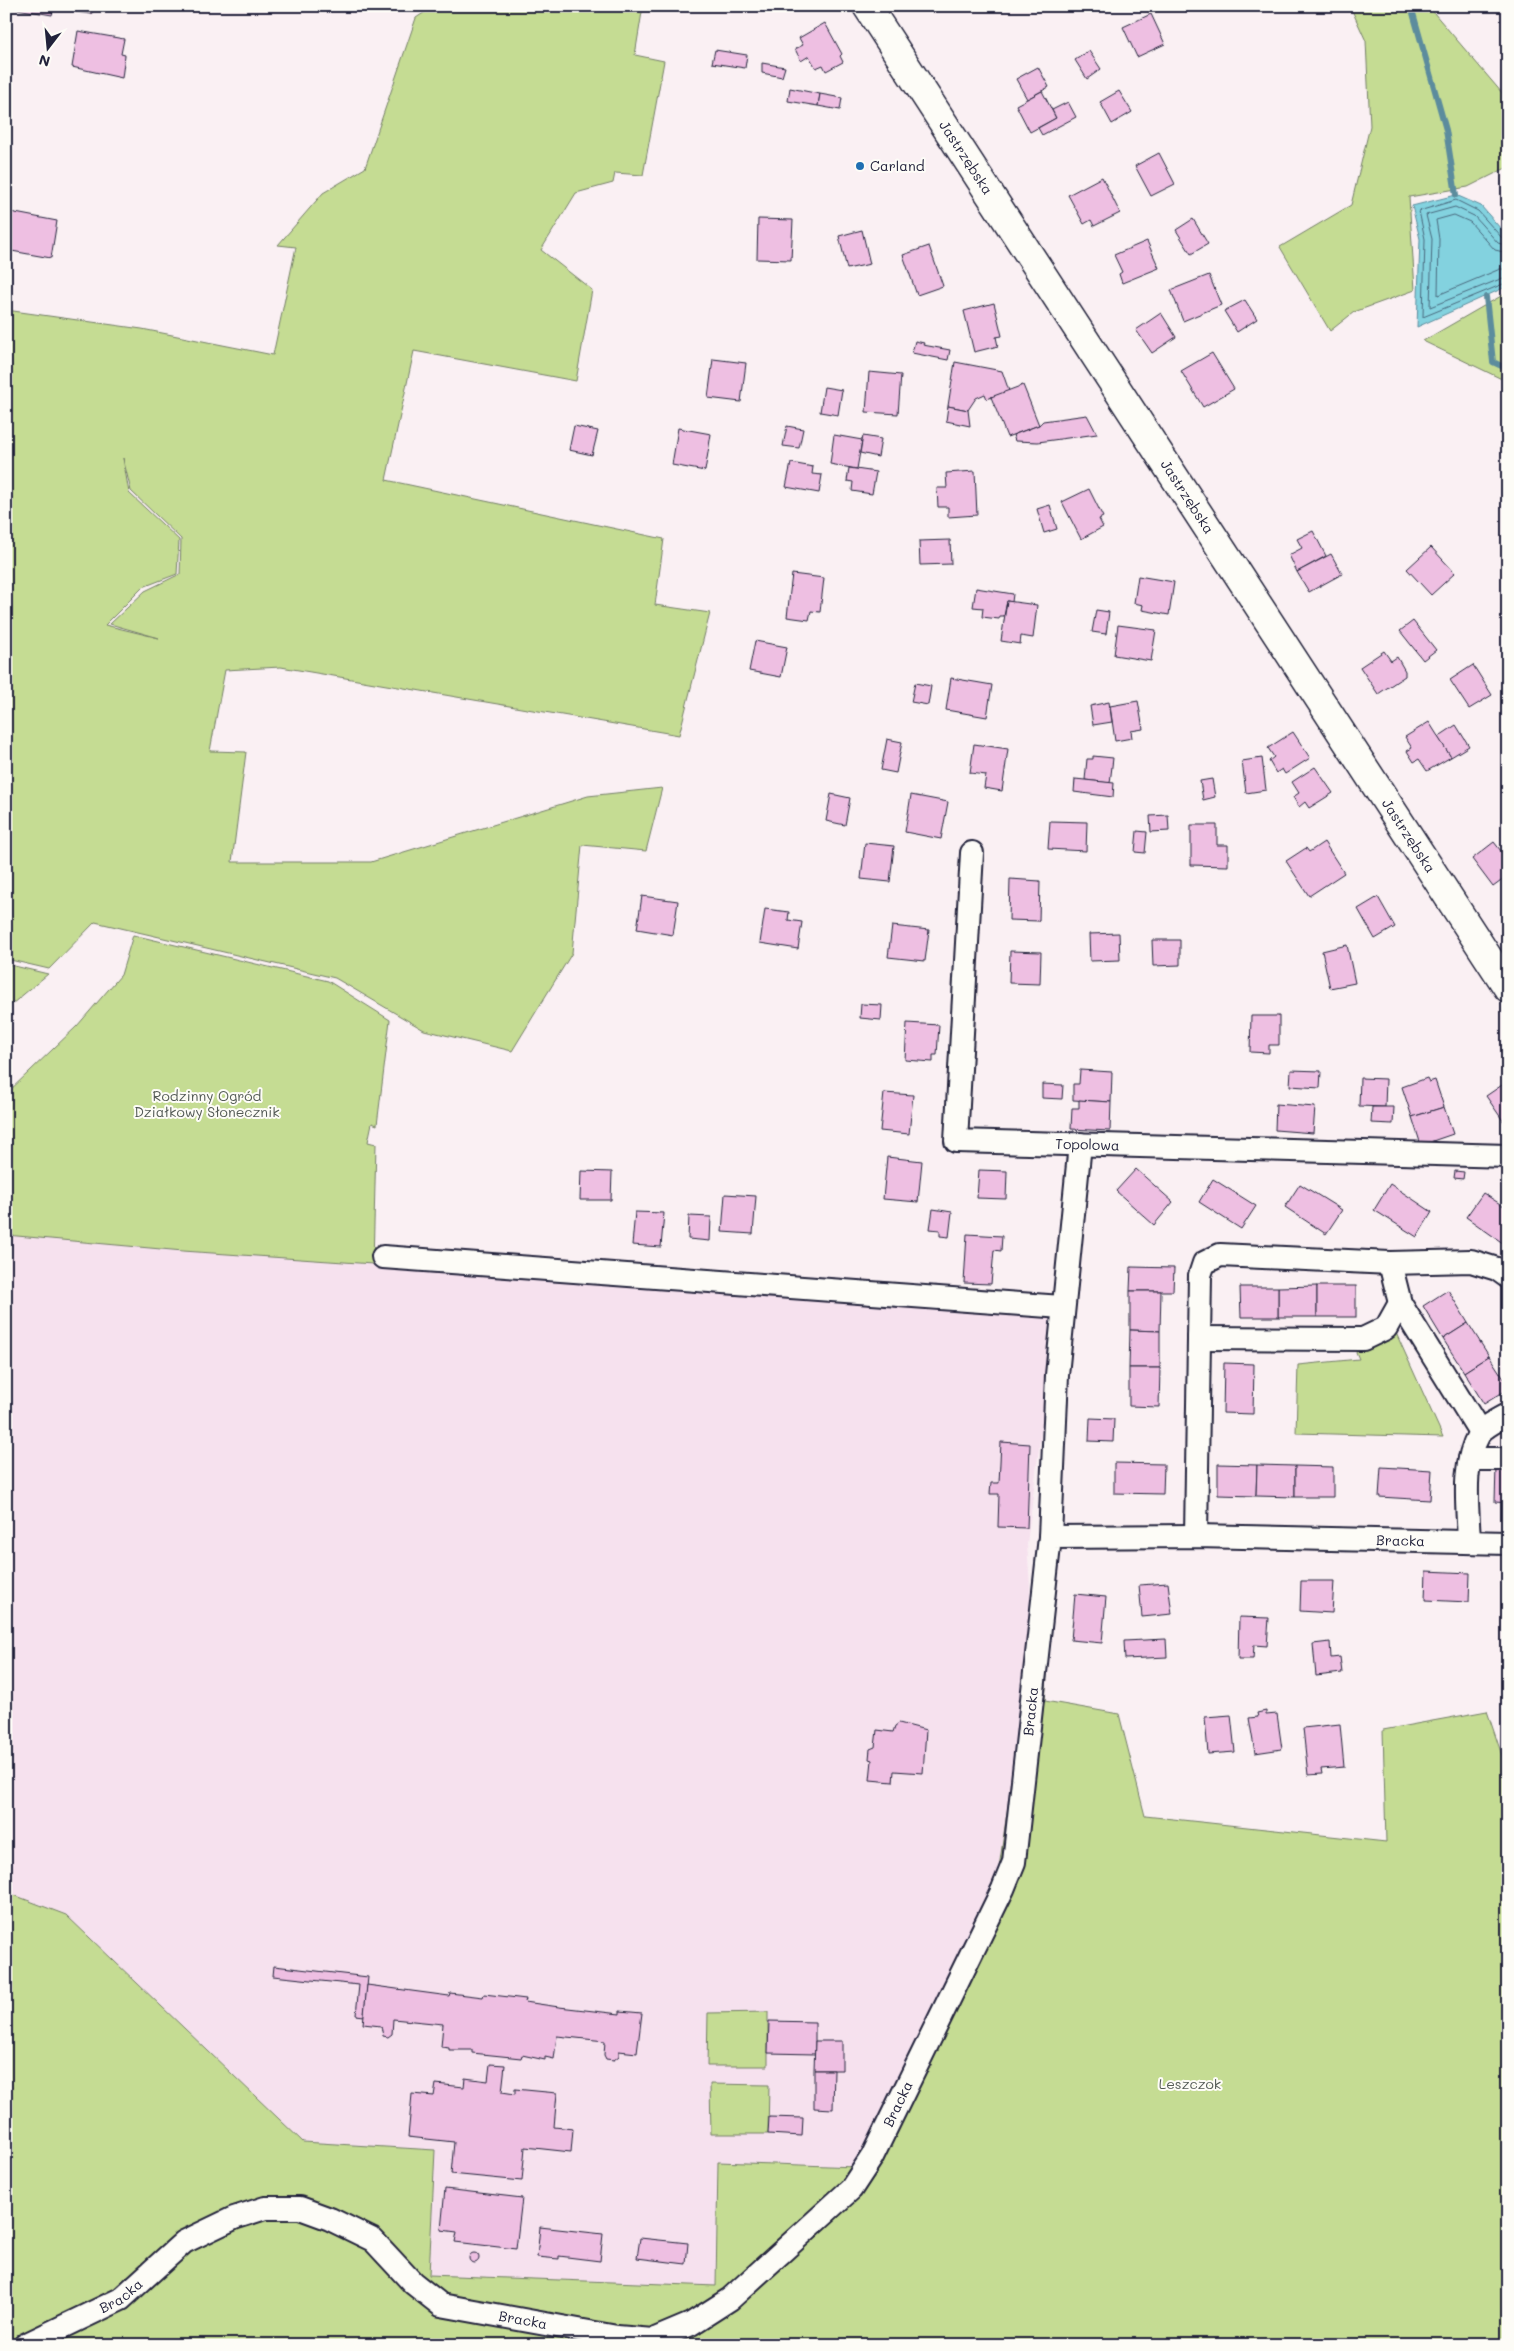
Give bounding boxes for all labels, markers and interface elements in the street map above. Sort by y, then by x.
north arrow [22,22,72,72]
text: N [37,50,52,72]
street label: Jastrzębska [935,117,997,198]
place label: Carland [870,156,925,175]
marker: Carland [854,160,866,172]
street label: Jastrzębska [1157,456,1219,537]
street label: Jastrzębska [1378,795,1440,876]
park label: Rodzinny Ogród Działkowy Słonecznik [134,1086,280,1121]
street label: Topolowa [1055,1134,1120,1154]
street label: Bracka [1376,1530,1425,1550]
street label: Bracka [1018,1686,1042,1737]
park label: Leszczok [1159,2074,1221,2093]
street label: Bracka [878,2078,917,2130]
street label: Bracka [96,2274,146,2317]
street label: Bracka [497,2306,549,2333]

